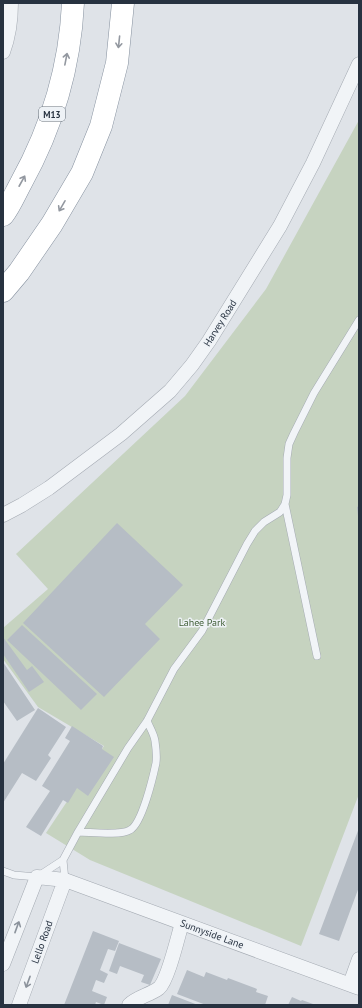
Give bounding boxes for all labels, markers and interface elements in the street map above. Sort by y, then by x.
one-way arrow [115,35,123,48]
one-way arrow [62,53,70,66]
road number: M13 [39,107,65,121]
one-way arrow [19,175,27,187]
one-way arrow [58,200,66,212]
street label: Harvey Road [200,297,240,349]
park label: Lahee Park [179,616,225,629]
street label: Sunnyside Lane [178,916,246,952]
street label: Lello Road [28,919,56,965]
one-way arrow [13,922,21,934]
one-way arrow [23,976,31,988]

